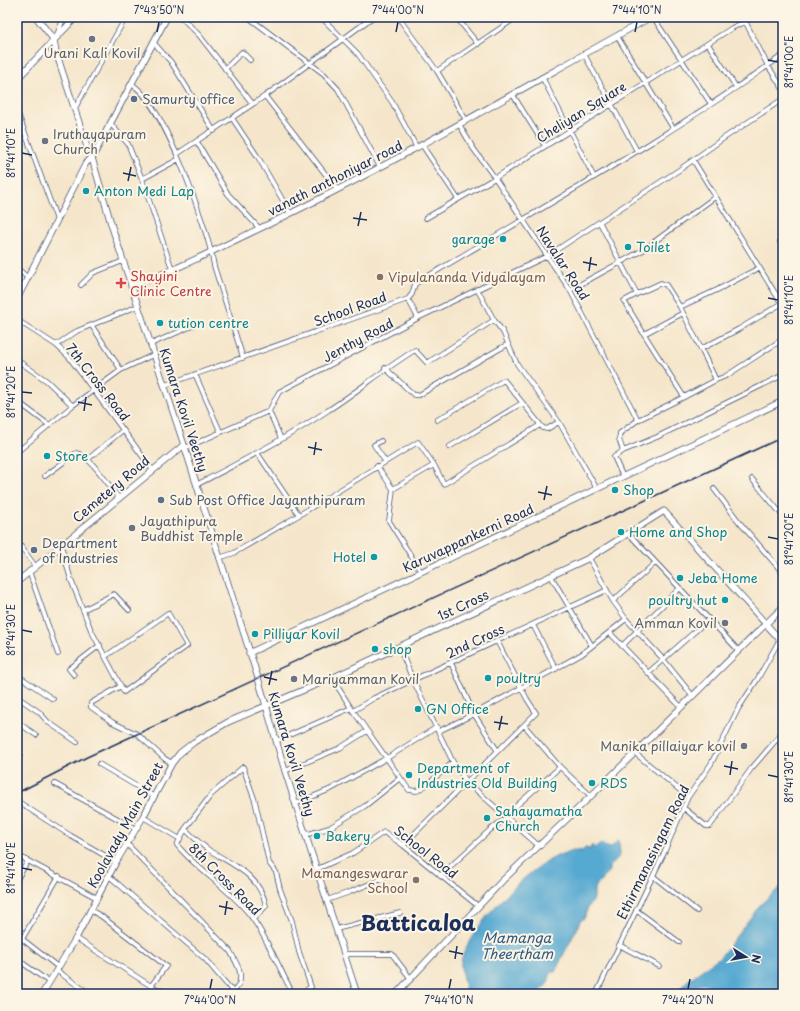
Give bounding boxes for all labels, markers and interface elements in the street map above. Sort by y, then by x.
text: 7°43'50"N [134,2,185,17]
text: 7°44'00"N [372,2,424,17]
text: 7°44'10"N [612,2,662,17]
marker: Urani Kali Kovil [87,34,97,44]
text: 81°41'00"E [781,36,796,88]
place label: Urani Kali Kovil [43,43,141,62]
street label: Cheliyan Square [532,76,629,147]
place label: Samurty office [142,89,235,108]
marker: Samurty office [129,94,139,104]
place label: Iruthayapuram Church [53,124,146,158]
text: 81°41'10"E [3,128,18,178]
street label: vanath anthoniyar road [264,135,406,220]
marker: Iruthayapuram Church [40,136,50,146]
place label: Anton Medi Lap [94,181,194,200]
marker: Anton Medi Lap [81,186,91,196]
street label: Navalar Road [532,222,595,304]
place label: garage [452,229,495,248]
marker: garage [498,234,508,244]
place label: Toilet [636,237,670,256]
marker: Toilet [623,242,633,252]
place label: Shayini Clinic Centre [130,266,212,300]
place label: Vipulananda Vidyalayam [388,267,546,286]
marker: Vipulananda Vidyalayam [375,272,385,282]
text: 81°41'10"E [781,275,796,325]
marker: Shayini Clinic Centre [115,277,127,289]
street label: School Road [311,287,389,331]
place label: tution centre [168,313,249,332]
street label: Jenthy Road [319,313,397,366]
marker: tution centre [155,318,165,328]
street label: 7th Cross Road [62,339,135,425]
street label: Kumara Kovil Veethy [155,345,213,474]
text: 81°41'20"E [3,366,18,418]
place label: Store [55,446,88,465]
marker: Store [42,451,52,461]
street label: Cemetery Road [68,451,153,527]
place label: Shop [623,480,654,499]
marker: Shop [610,485,620,495]
place label: Sub Post Office Jayanthipuram [169,490,366,509]
marker: Sub Post Office Jayanthipuram [156,495,166,505]
street label: Karuvappankerni Road [399,499,536,576]
place label: Jayathipura Buddhist Temple [140,511,243,545]
text: 81°41'20"E [781,513,796,565]
place label: Home and Shop [629,522,727,541]
marker: Jayathipura Buddhist Temple [127,523,137,533]
marker: Home and Shop [616,527,626,537]
place label: Department of Industries [42,533,118,567]
marker: Department of Industries [29,545,39,555]
place label: Hotel [333,547,366,566]
marker: Hotel [369,552,379,562]
place label: Jeba Home [688,568,758,587]
marker: Jeba Home [675,573,685,583]
street label: 1st Cross [434,584,492,625]
place label: poultry hut [648,590,717,609]
marker: poultry hut [720,595,730,605]
text: 81°41'30"E [3,604,18,656]
place label: Amman Kovil [634,613,717,632]
marker: Amman Kovil [720,618,730,628]
street label: 2nd Cross [442,619,507,662]
place label: Pilliyar Kovil [263,624,340,643]
marker: Pilliyar Kovil [250,629,260,639]
place label: shop [383,639,412,658]
marker: shop [370,644,380,654]
place label: poultry [496,668,541,687]
place label: Mariyamman Kovil [302,669,419,688]
marker: poultry [483,673,493,683]
marker: Mariyamman Kovil [289,674,299,684]
street label: Kumara Kovil Veethy [264,689,320,818]
place label: GN Office [426,699,489,718]
marker: GN Office [413,704,423,714]
place label: Manika pillaiyar kovil [600,736,736,755]
marker: Manika pillaiyar kovil [739,741,749,751]
text: 81°41'30"E [781,751,796,803]
street label: Koolavady Main Street [82,758,167,891]
place label: Department of Industries Old Building [417,758,557,792]
marker: Department of Industries Old Building [404,770,414,780]
place label: RDS [600,773,628,792]
marker: RDS [587,778,597,788]
street label: Ethirmanasingam Road [612,781,693,922]
place label: Sahayamatha Church [495,801,583,835]
marker: Sahayamatha Church [482,813,492,823]
street label: School Road [390,821,462,883]
place label: Bakery [325,826,370,845]
marker: Bakery [312,831,322,841]
street label: 8th Cross Road [185,838,266,919]
text: 81°41'40"E [3,842,18,894]
place label: Mamangeswarar School [301,863,408,897]
marker: Mamangeswarar School [411,875,421,885]
district label: Batticaloa [360,906,476,938]
water label: Mamanga Theertham [481,927,553,964]
north arrow [726,937,766,977]
text: N [747,953,765,965]
text: 7°44'00"N [184,992,236,1007]
text: 7°44'10"N [424,992,474,1007]
text: 7°44'20"N [662,992,714,1007]

